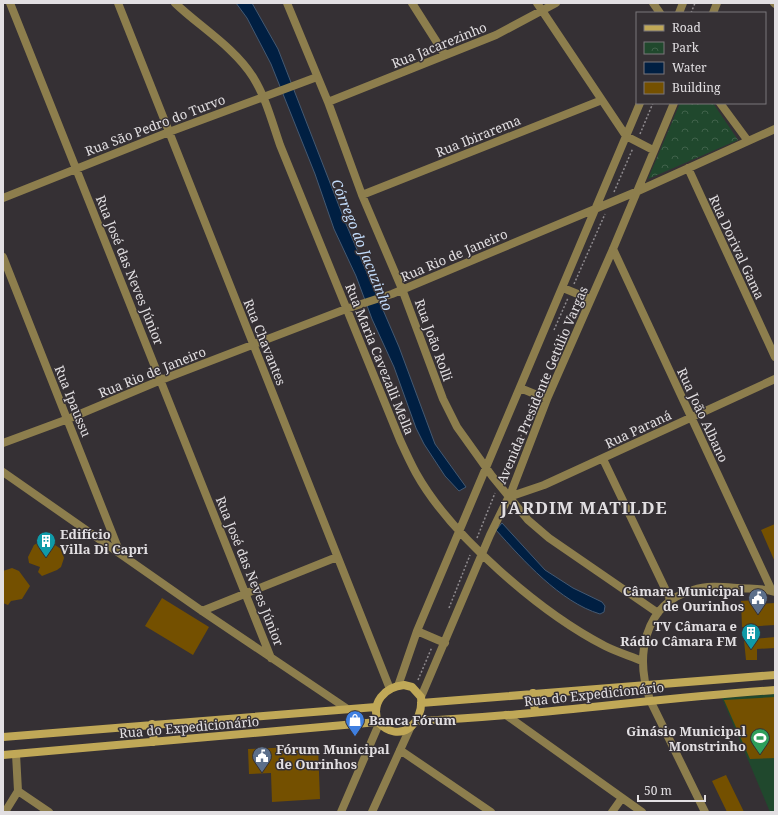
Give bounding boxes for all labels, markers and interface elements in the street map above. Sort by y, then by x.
legend [636,12,766,104]
street label: Rua Jacarezinho [389,18,489,72]
text: Road [672,19,702,36]
text: Park [672,39,700,56]
text: Water [672,59,707,76]
text: Building [672,79,721,96]
street label: Rua São Pedro do Turvo [82,90,228,160]
street label: Rua Ibirarema [433,111,523,161]
water label: Córrego do Jacuzinho [327,176,398,313]
street label: Rua José das Neves Júnior [92,192,168,348]
street label: Rua Dorival Gama [705,192,769,302]
street label: Rua Rio de Janeiro [398,224,510,286]
street label: Rua Maria Cavezalli Mella [341,281,419,437]
street label: Avenida Presidente Getúlio Vargas [492,283,592,487]
street label: Rua Chavantes [239,296,291,388]
street label: Rua João Rolli [411,296,457,384]
street label: Rua Rio de Janeiro [96,342,208,402]
street label: Rua Ipaussu [50,362,96,440]
street label: Rua João Albano [673,365,733,465]
street label: Rua Paraná [602,406,674,452]
street label: Rua José das Neves Júnior [212,493,288,649]
district label: JARDIM MATILDE [499,496,668,519]
place label: Edifício Villa Di Capri [60,525,149,558]
building icon: Edifício Villa Di Capri [35,530,57,558]
place label: Câmara Municipal de Ourinhos [623,582,744,615]
public building icon: Câmara Municipal de Ourinhos [747,587,769,615]
place label: TV Câmara e Rádio Câmara FM [620,617,738,650]
building icon: TV Câmara e Rádio Câmara FM [740,622,762,650]
street label: Rua do Expedicionário [523,678,665,710]
shop icon: Banca Fórum [344,709,366,737]
place label: Banca Fórum [369,711,456,729]
street label: Rua do Expedicionário [118,712,260,742]
place label: Ginásio Municipal Monstrinho [626,722,746,755]
sports icon: Ginásio Municipal Monstrinho [749,727,771,755]
place label: Fórum Municipal de Ourinhos [276,740,390,773]
public building icon: Fórum Municipal de Ourinhos [251,745,273,773]
scale bar [638,777,705,803]
text: 50 m [644,782,672,799]

